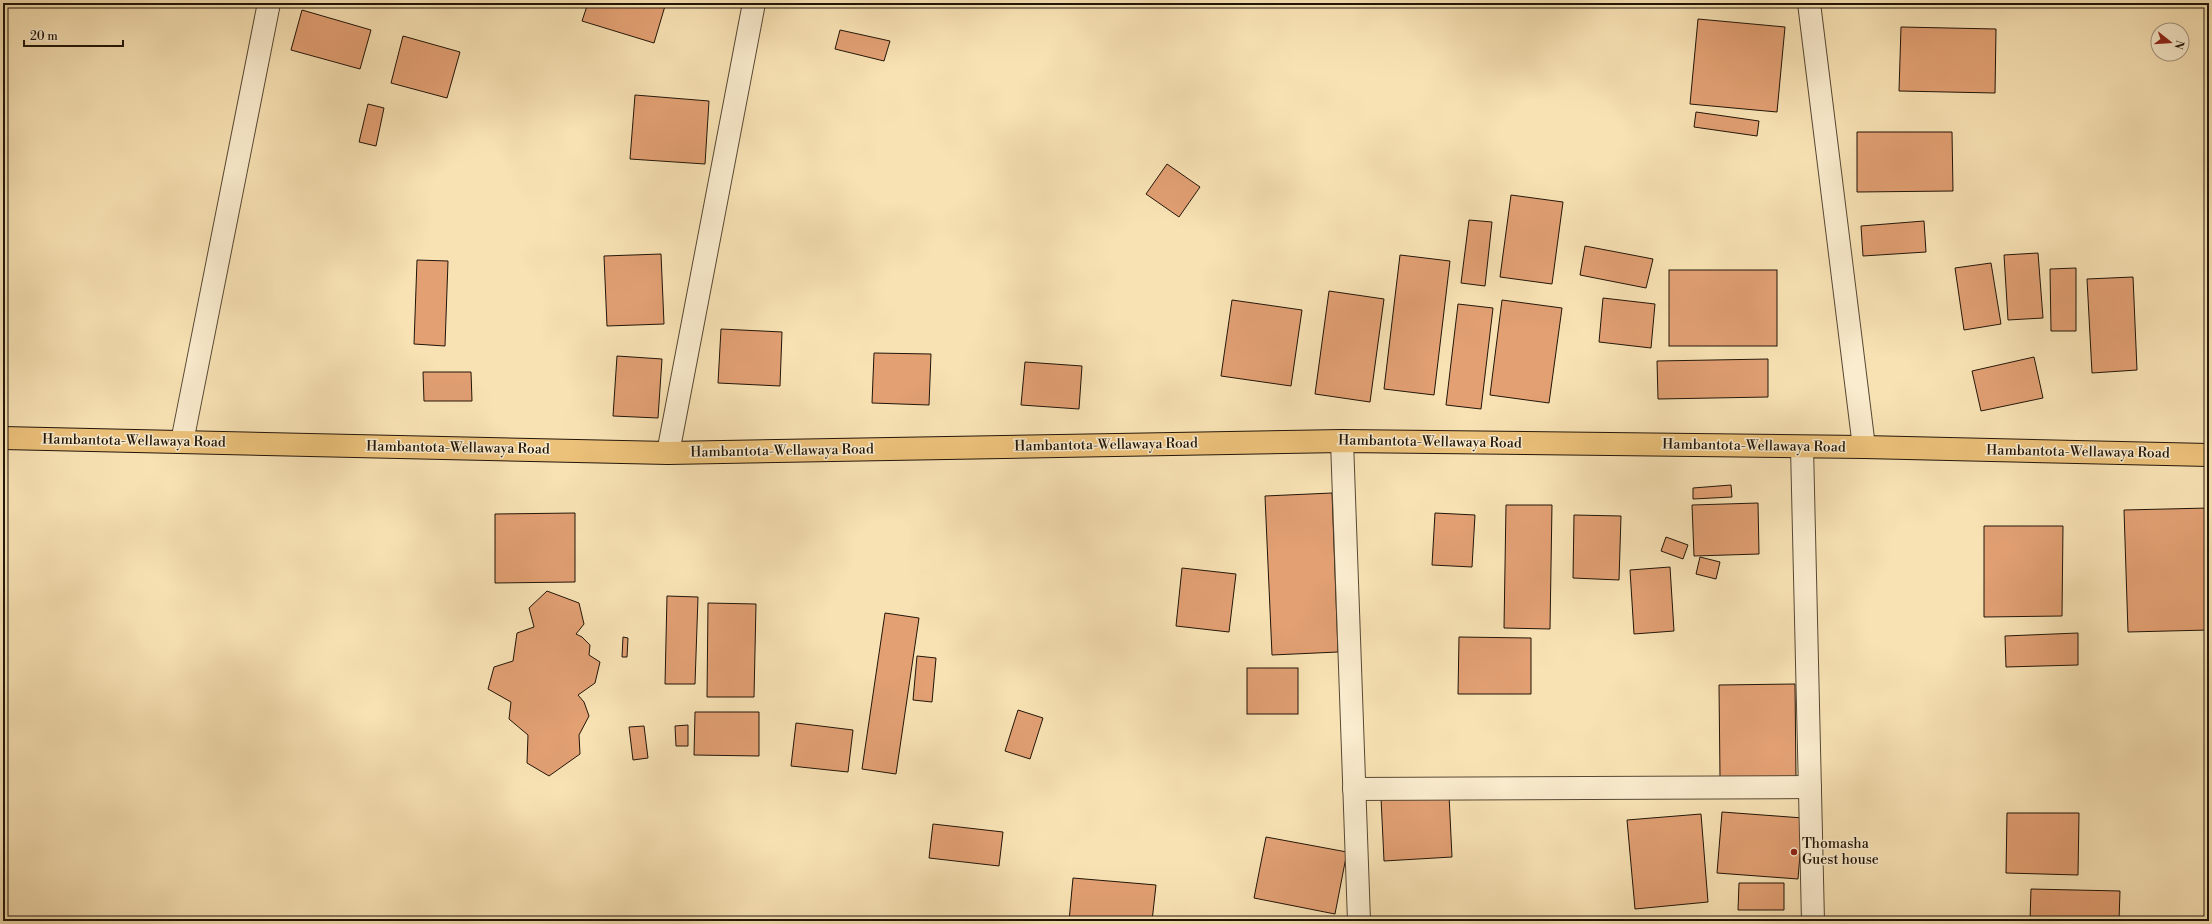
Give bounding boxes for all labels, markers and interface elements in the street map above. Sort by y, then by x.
scale bar [24,22,123,48]
north arrow [2150,22,2190,62]
text: 20 m [30,29,58,44]
text: N [2171,38,2187,51]
street label: Hambantota-Wellawaya Road [42,430,226,452]
street label: Hambantota-Wellawaya Road [1338,431,1522,453]
street label: Hambantota-Wellawaya Road [1014,434,1198,456]
street label: Hambantota-Wellawaya Road [1662,435,1846,457]
street label: Hambantota-Wellawaya Road [366,437,550,459]
street label: Hambantota-Wellawaya Road [690,440,874,462]
street label: Hambantota-Wellawaya Road [1986,441,2170,463]
place label: Thomasha Guest house [1802,835,1879,869]
marker: Thomasha Guest house [1789,847,1799,857]

